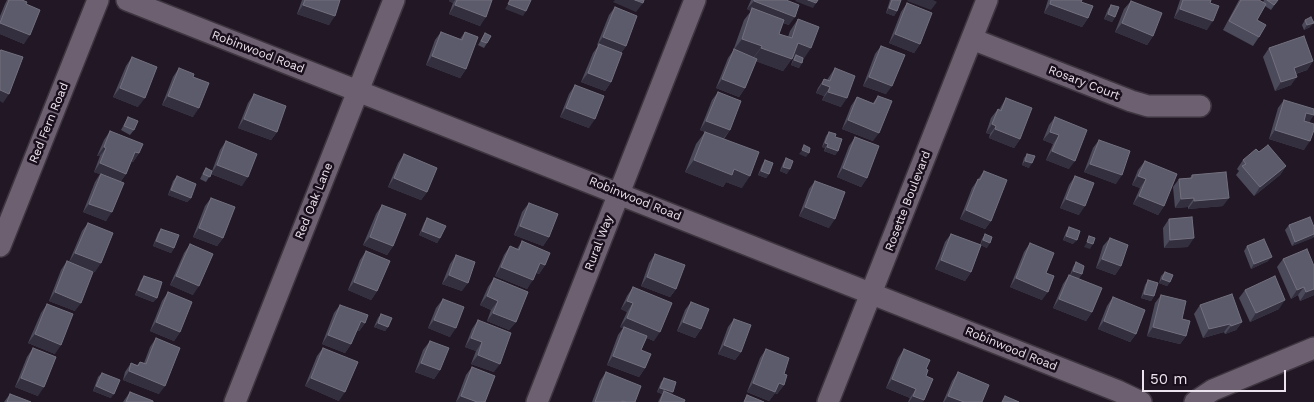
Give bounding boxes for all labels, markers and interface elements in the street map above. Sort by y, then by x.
street label: Robinwood Road [210,28,306,76]
street label: Rosary Court [1046,63,1122,103]
street label: Red Fern Road [26,81,72,165]
street label: Rosette Boulevard [882,149,934,253]
street label: Red Oak Lane [292,161,336,241]
street label: Robinwood Road [587,174,683,224]
street label: Rural Way [582,213,616,273]
street label: Robinwood Road [963,324,1059,374]
scale bar [1144,360,1288,392]
text: 50 m [1150,370,1187,388]

